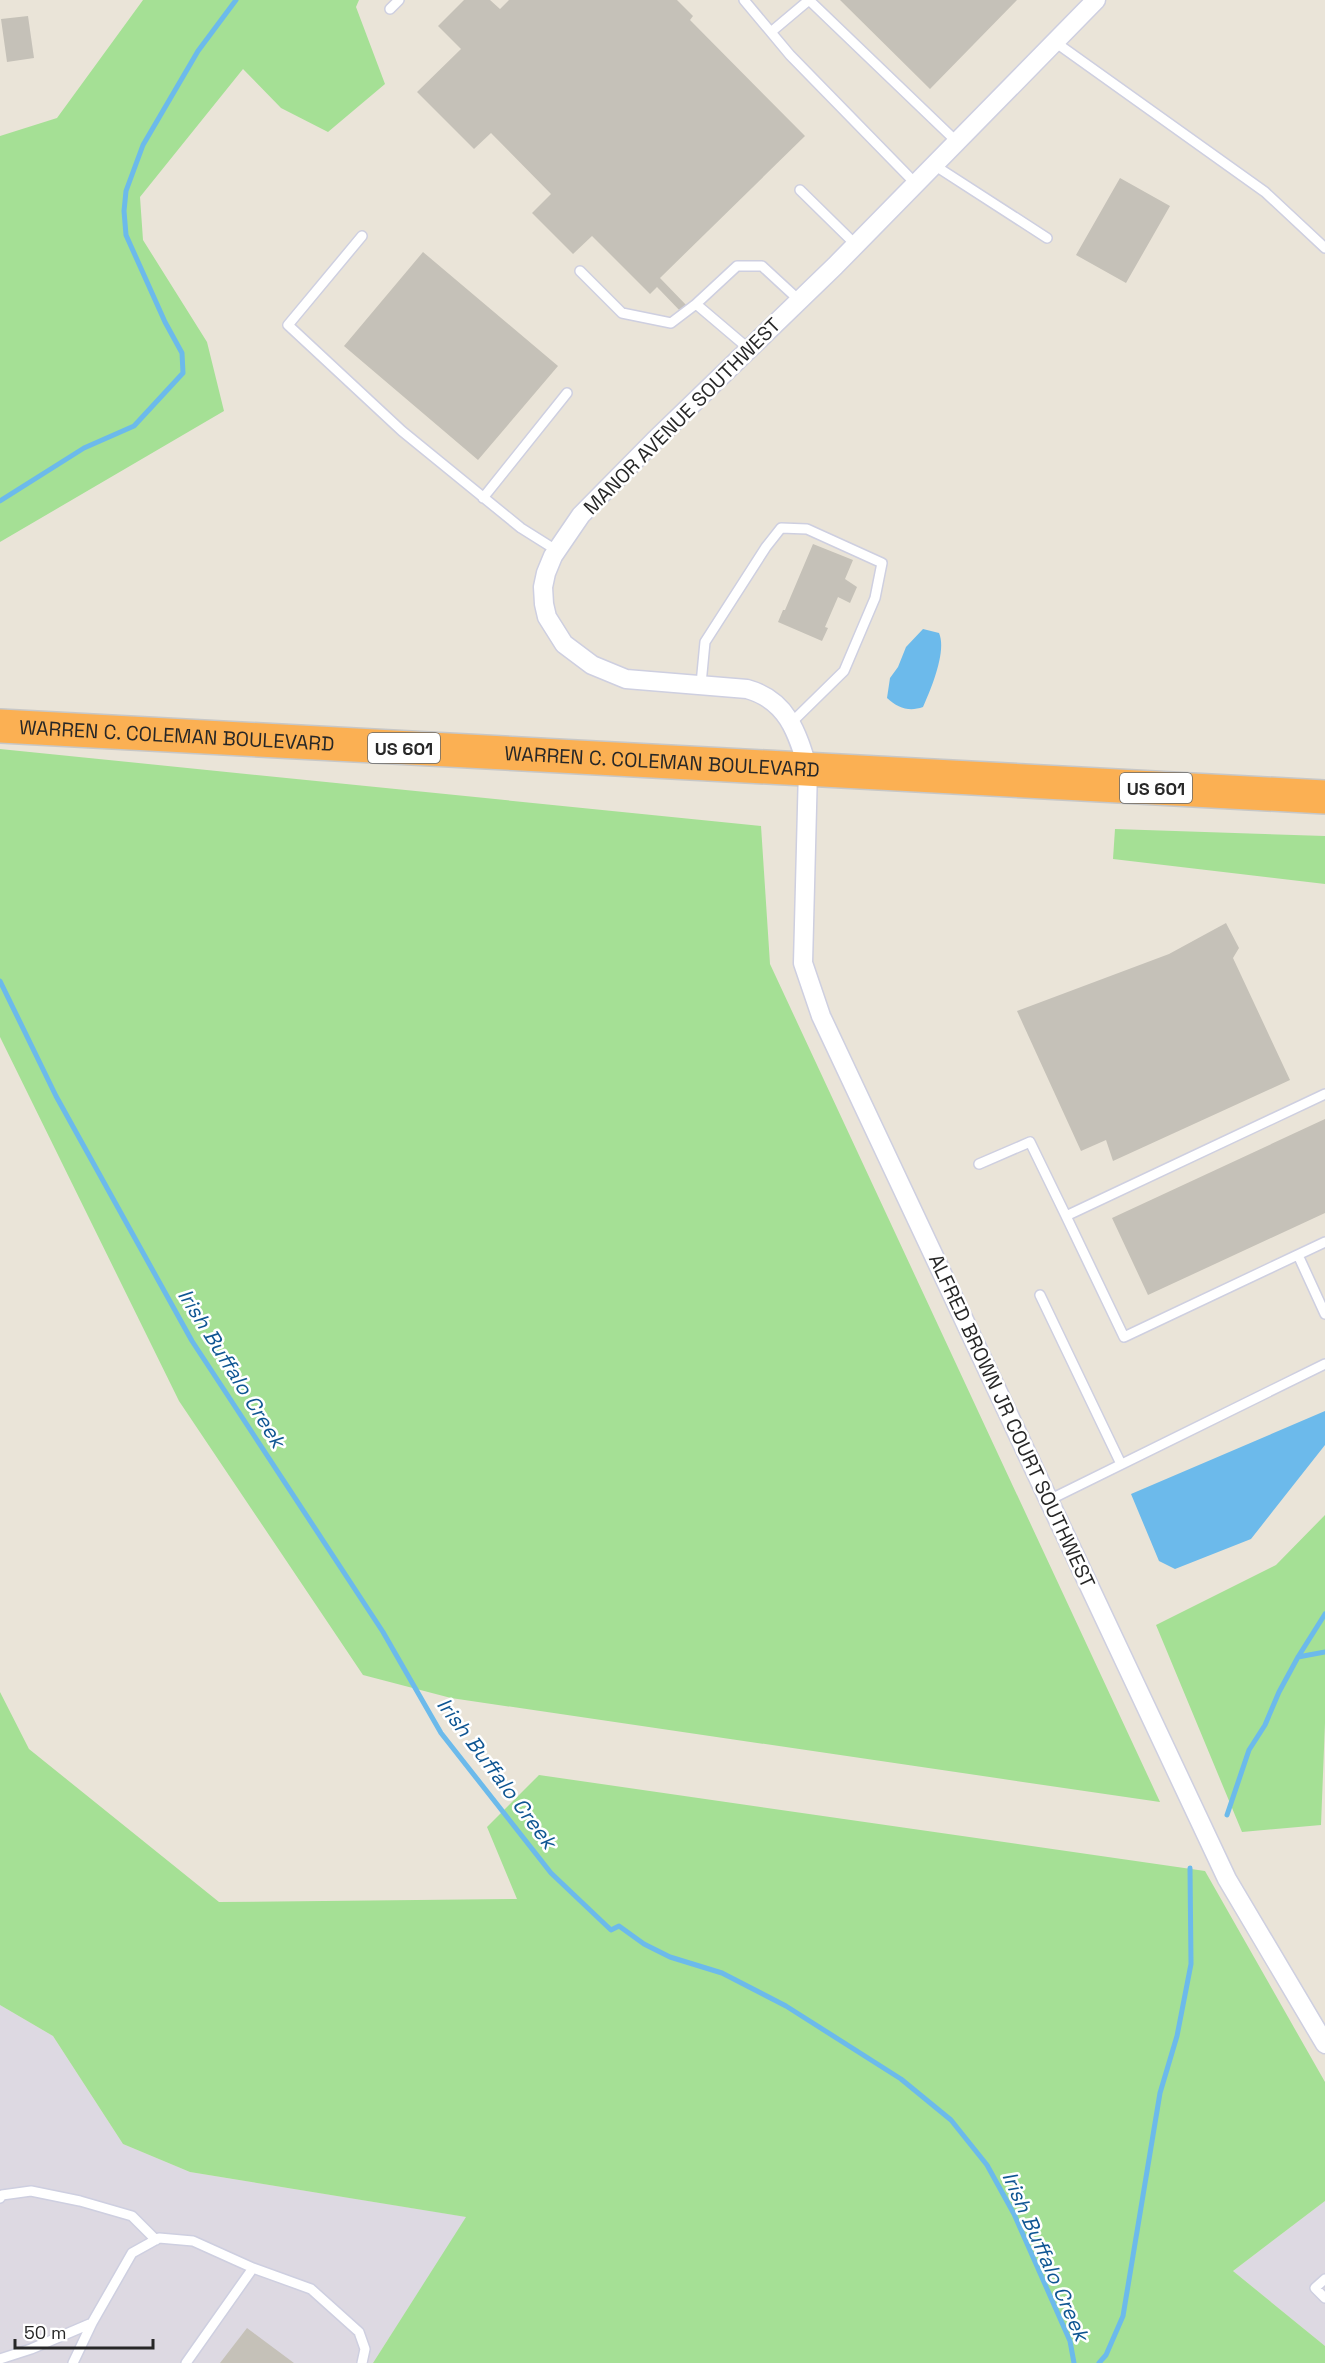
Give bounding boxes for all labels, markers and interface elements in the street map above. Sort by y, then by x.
street label: MANOR AVENUE SOUTHWEST [578,312,786,520]
street label: WARREN C. COLEMAN BOULEVARD [18,714,335,757]
road number: US 601 [368,733,440,763]
street label: WARREN C. COLEMAN BOULEVARD [504,740,820,783]
road number: US 601 [1120,773,1192,803]
street label: ALFRED BROWN JR COURT SOUTHWEST [923,1250,1101,1592]
water label: Irish Buffalo Creek [172,1283,293,1455]
water label: Irish Buffalo Creek [431,1692,564,1856]
water label: Irish Buffalo Creek [996,2167,1097,2347]
scale bar [15,2312,153,2350]
text: 50 m [24,2321,66,2344]

